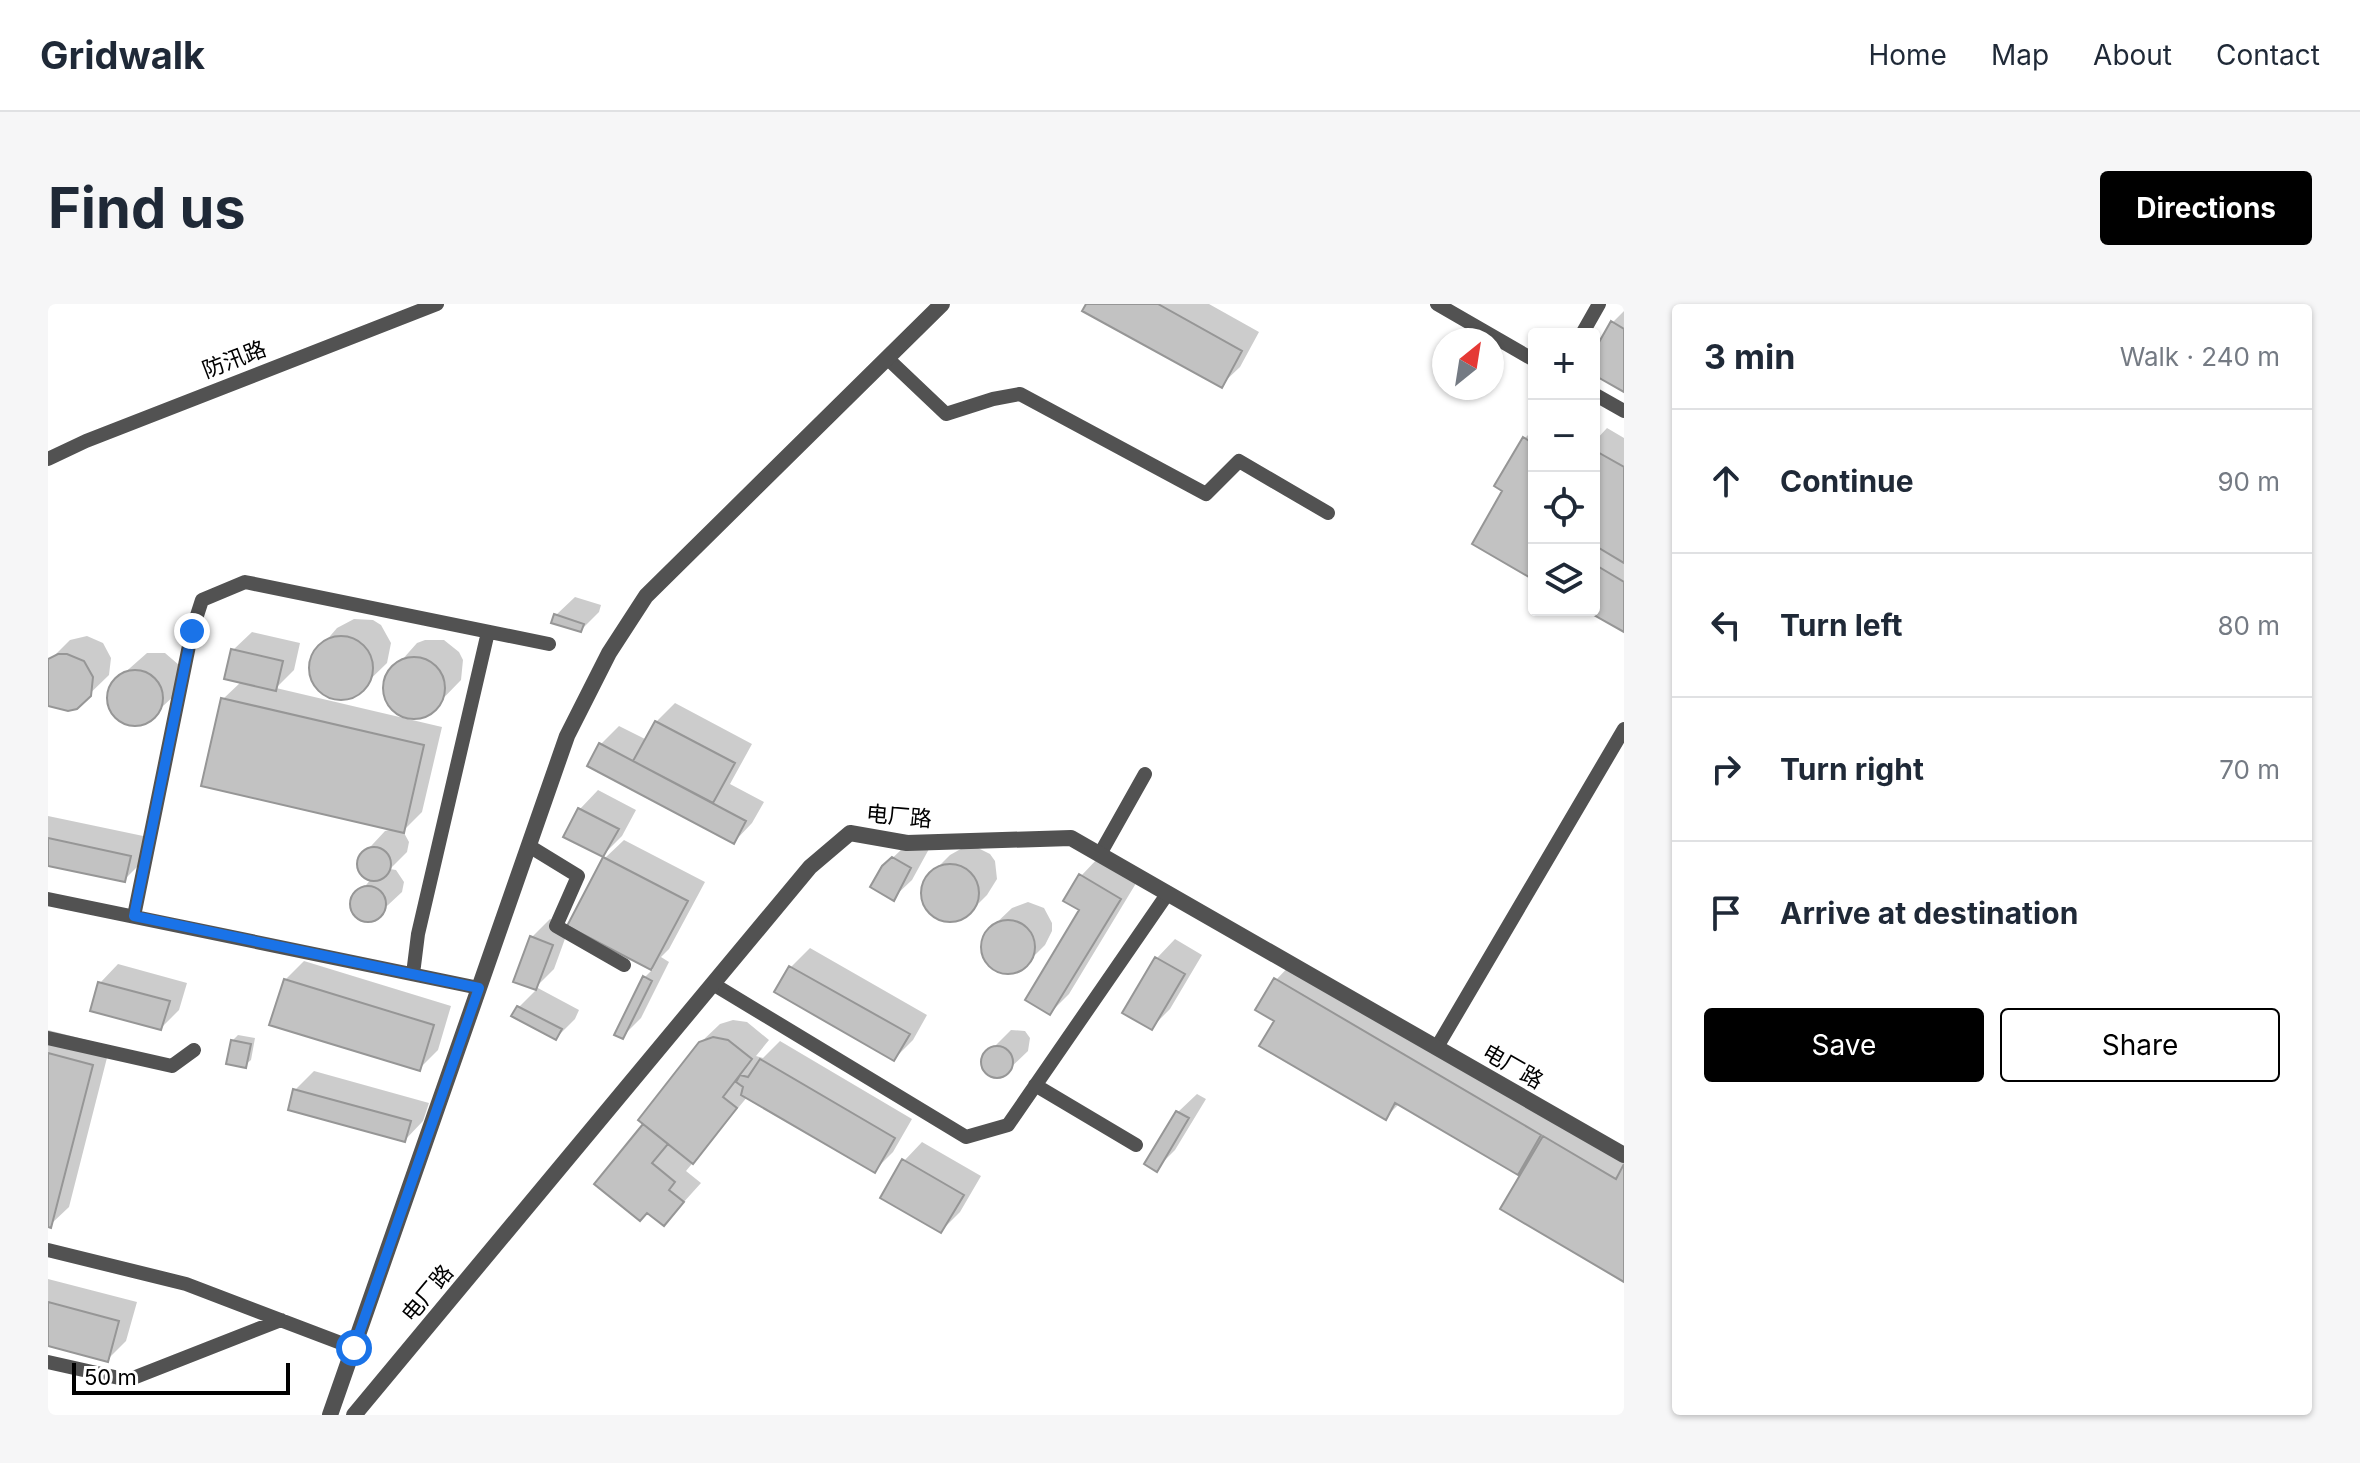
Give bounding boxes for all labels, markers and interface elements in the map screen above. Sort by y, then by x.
text: Gridwalk [40,32,205,78]
text: Home [1868,38,1947,72]
text: Map [1991,38,2049,72]
text: About [2093,38,2172,72]
text: Contact [2216,38,2320,72]
button: Directions [2100,171,2312,245]
text: Find us [48,174,246,242]
north arrow [1432,328,1504,400]
map controls [1528,328,1600,616]
button: + [1528,328,1600,400]
street label: 防汛路 [199,335,269,383]
text: 3 min [1704,336,1795,377]
text: Walk · 240 m [2120,341,2280,372]
button: − [1528,400,1600,472]
icon: ahead [1704,459,1748,503]
text: Continue [1780,463,1914,499]
text: 90 m [2217,466,2280,497]
button: locate [1528,472,1600,544]
button: layers [1528,544,1600,616]
icon: left [1704,603,1748,647]
text: Turn left [1780,607,1902,643]
text: 80 m [2217,610,2280,641]
route end [174,613,210,649]
icon: right [1704,747,1748,791]
text: Turn right [1780,751,1924,787]
text: 70 m [2219,754,2280,785]
street label: 电厂路 [865,800,933,832]
icon: arrive [1704,891,1748,935]
text: Arrive at destination [1780,895,2078,931]
button: Save [1704,1008,1984,1082]
button: Share [2000,1008,2280,1082]
street label: 电厂路 [1478,1038,1548,1094]
street label: 电厂路 [396,1259,458,1327]
route start [336,1330,372,1366]
scale bar [72,1359,290,1395]
text: 50 m [84,1364,137,1390]

